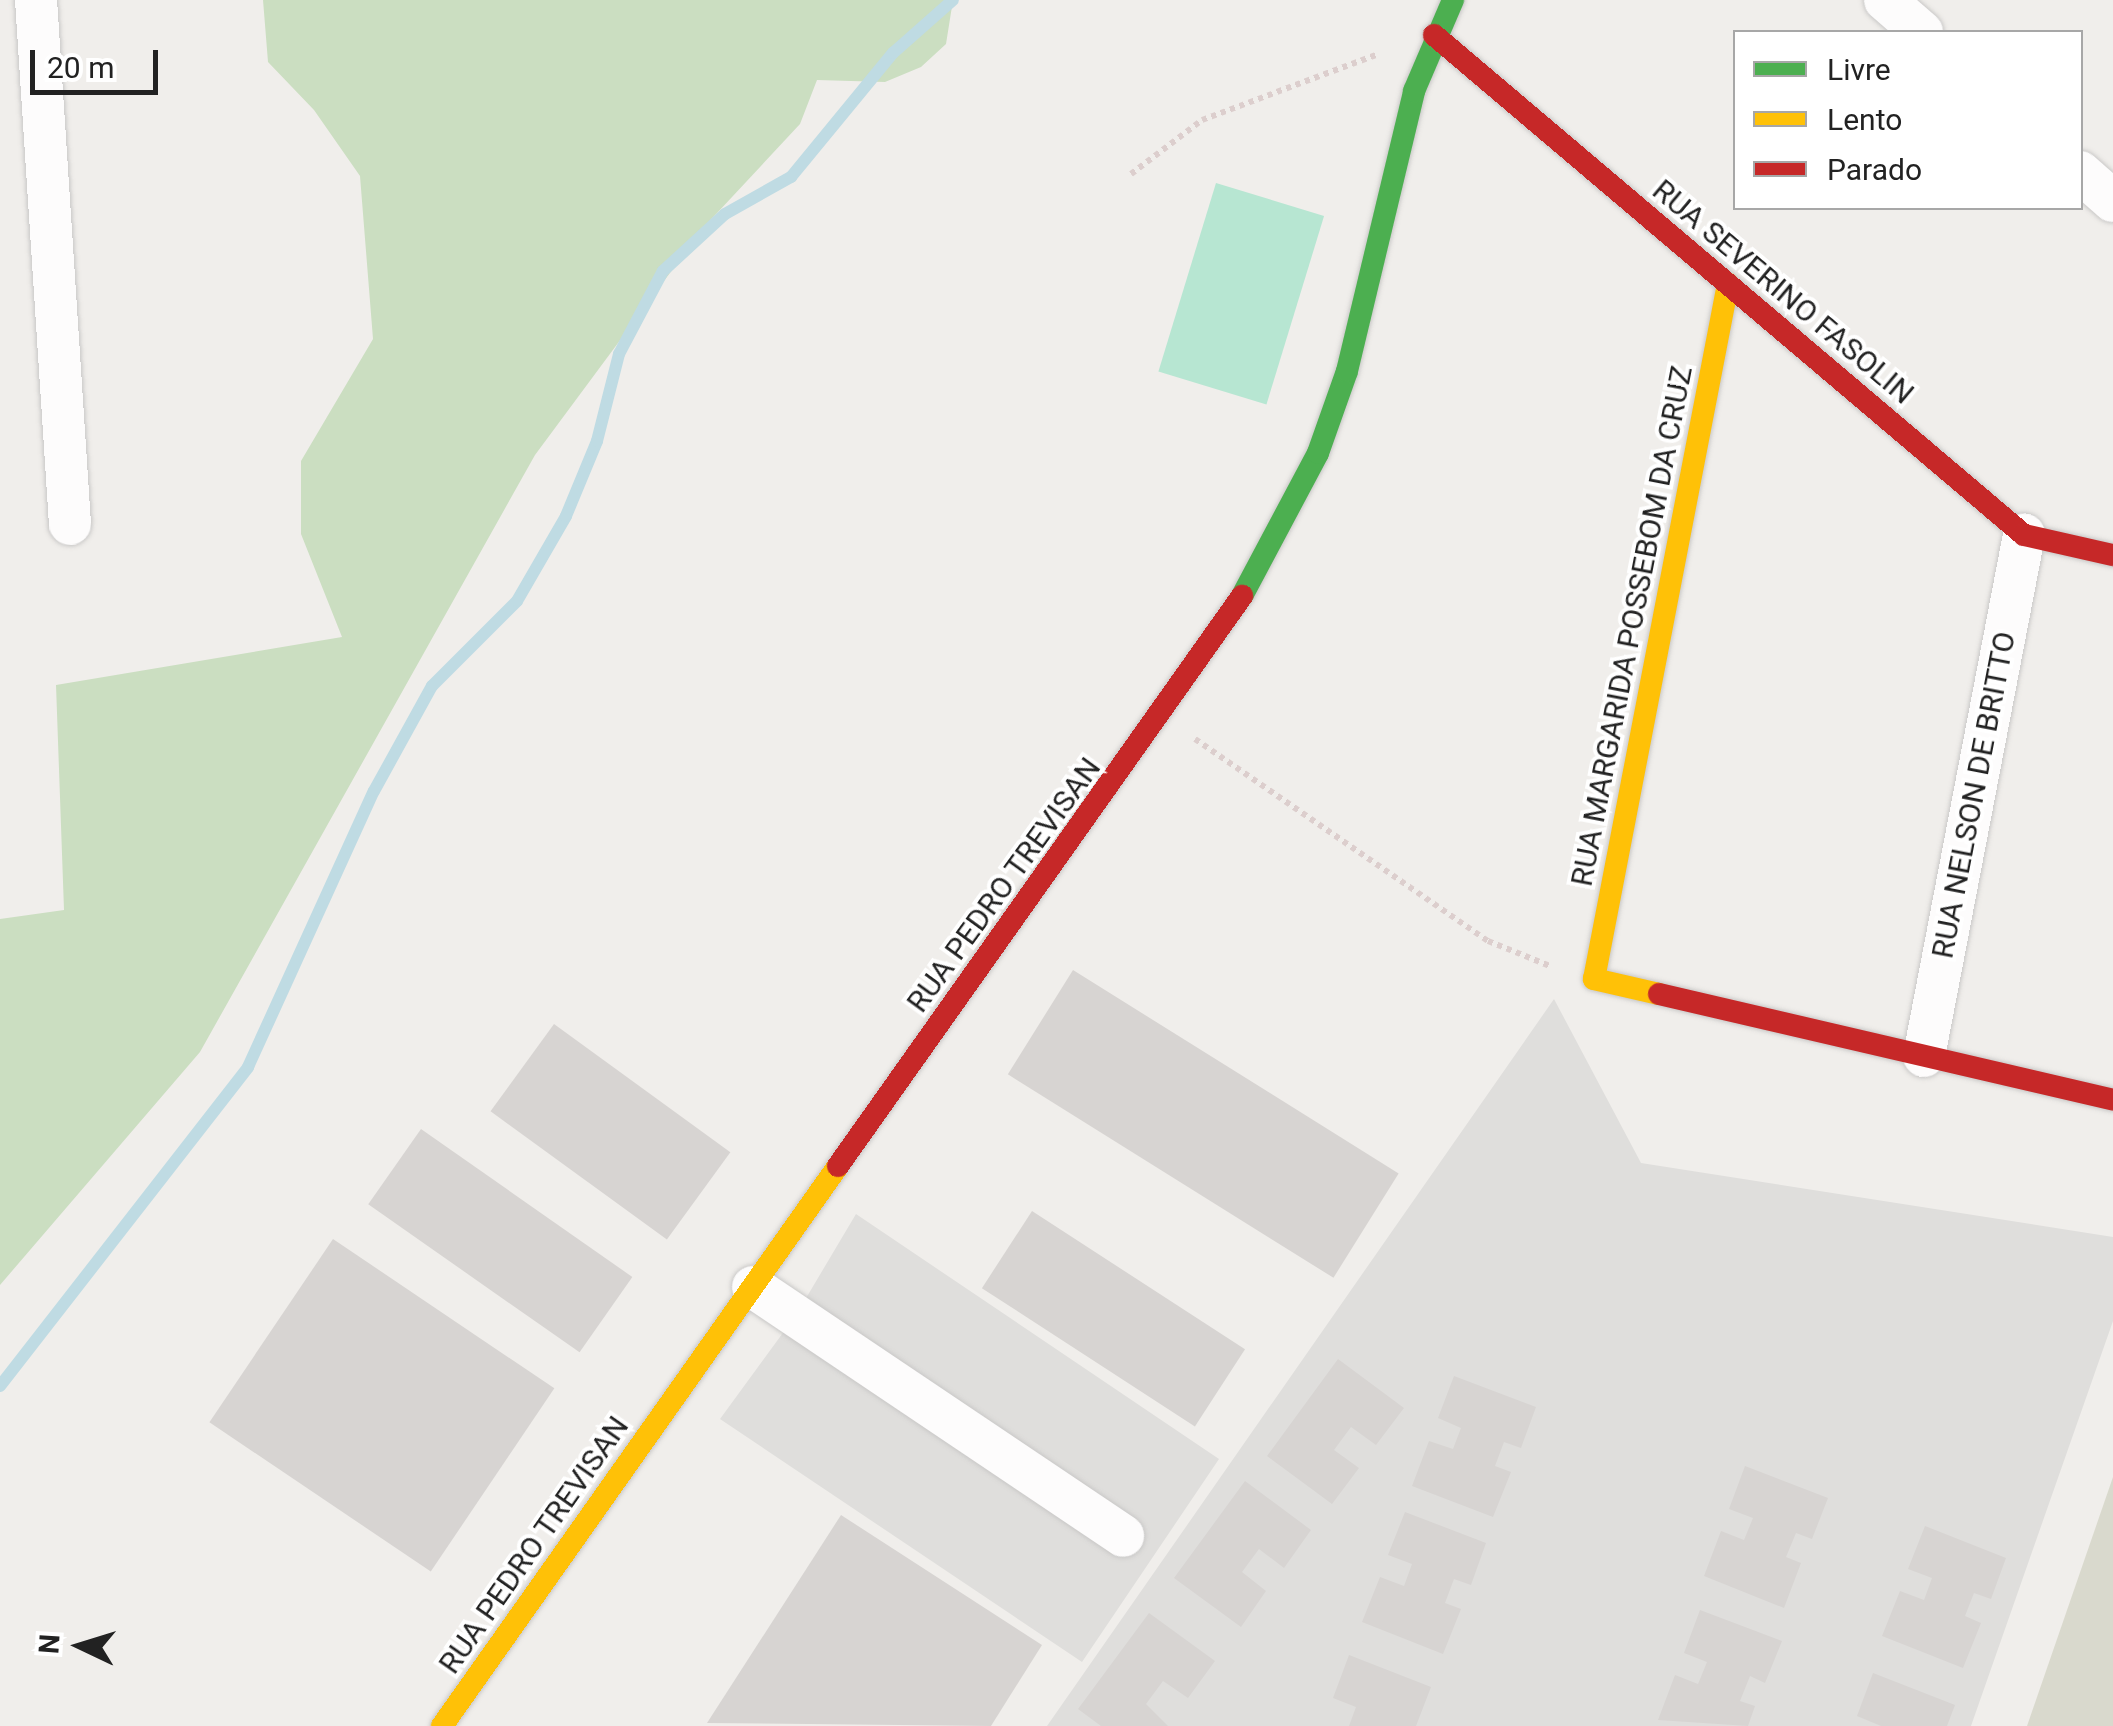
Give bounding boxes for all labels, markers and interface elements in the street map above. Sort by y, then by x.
scale bar [35,30,162,92]
legend [1733,30,2083,210]
text: 20 m [47,50,114,85]
text: Livre [1827,52,1891,87]
text: Lento [1827,102,1902,137]
text: Parado [1827,152,1922,187]
street label: RUA SEVERINO FASOLIN [1645,172,1921,412]
street label: RUA MARGARIDA POSSEBOM DA CRUZ [1564,363,1700,889]
street label: RUA NELSON DE BRITTO [1925,629,2023,961]
street label: RUA PEDRO TREVISAN [899,751,1109,1019]
street label: RUA PEDRO TREVISAN [431,1409,637,1681]
north arrow [30,1596,130,1696]
text: N [32,1633,67,1655]

